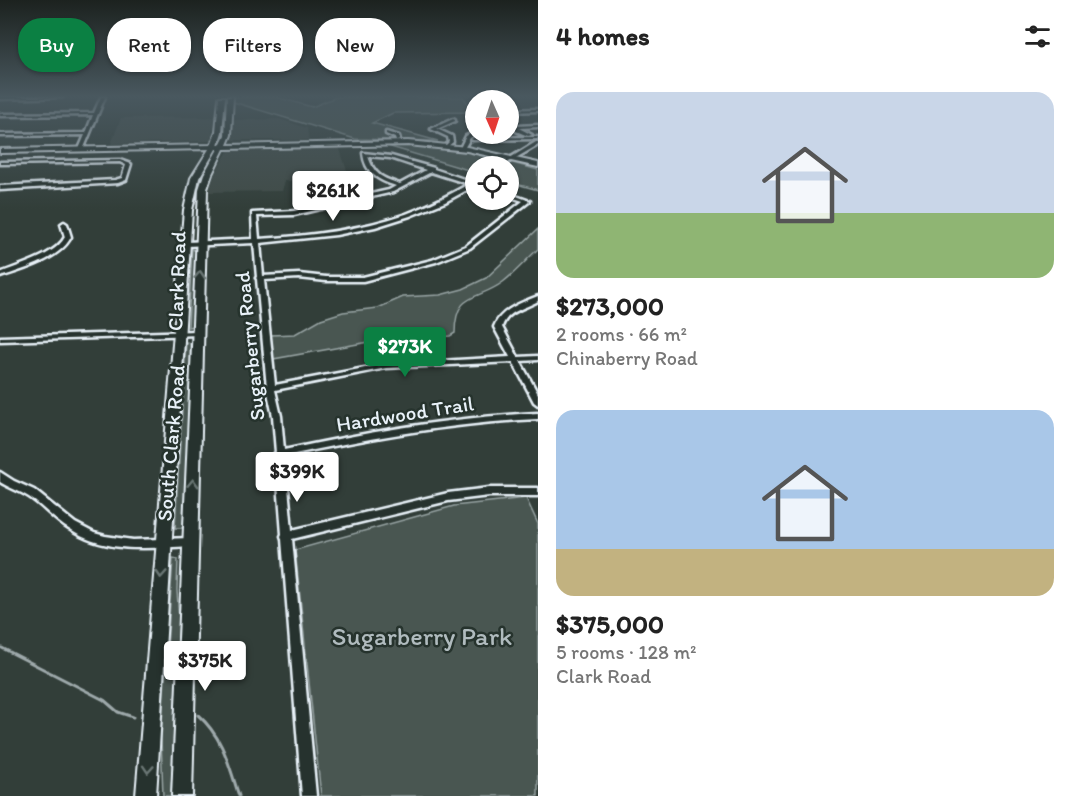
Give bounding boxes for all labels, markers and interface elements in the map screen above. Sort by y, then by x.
chip: Buy [18,18,95,72]
chip: Rent [107,18,191,72]
chip: Filters [203,18,303,72]
chip: New [315,18,395,72]
text: 4 homes [556,20,650,52]
icon: filters [1021,20,1054,53]
north arrow [465,90,519,144]
map controls [465,90,519,210]
icon: home [751,131,859,239]
button: locate [465,156,519,210]
pin: $261K [291,171,375,222]
text: $261K [306,178,360,202]
street label: Clark Road [162,230,191,331]
one-way arrow [193,270,206,279]
street label: Sugarberry Road [229,270,270,422]
text: $273,000 [556,290,664,322]
text: 2 rooms · 66 m² [556,322,687,346]
pin: $273K [363,327,447,378]
text: $273K [378,334,432,358]
text: Chinaberry Road [556,346,698,370]
street label: South Clark Road [151,363,190,522]
street label: Hardwood Trail [334,390,476,437]
icon: home [751,449,859,557]
pin: $399K [255,452,339,503]
text: $399K [270,459,324,483]
one-way arrow [186,479,199,488]
one-way arrow [155,570,168,579]
text: $375,000 [556,608,664,640]
park label: Sugarberry Park [332,620,512,652]
text: 5 rooms · 128 m² [556,640,697,664]
pin: $375K [163,641,247,692]
text: $375K [178,648,232,672]
text: Clark Road [556,664,651,688]
one-way arrow [141,765,154,774]

